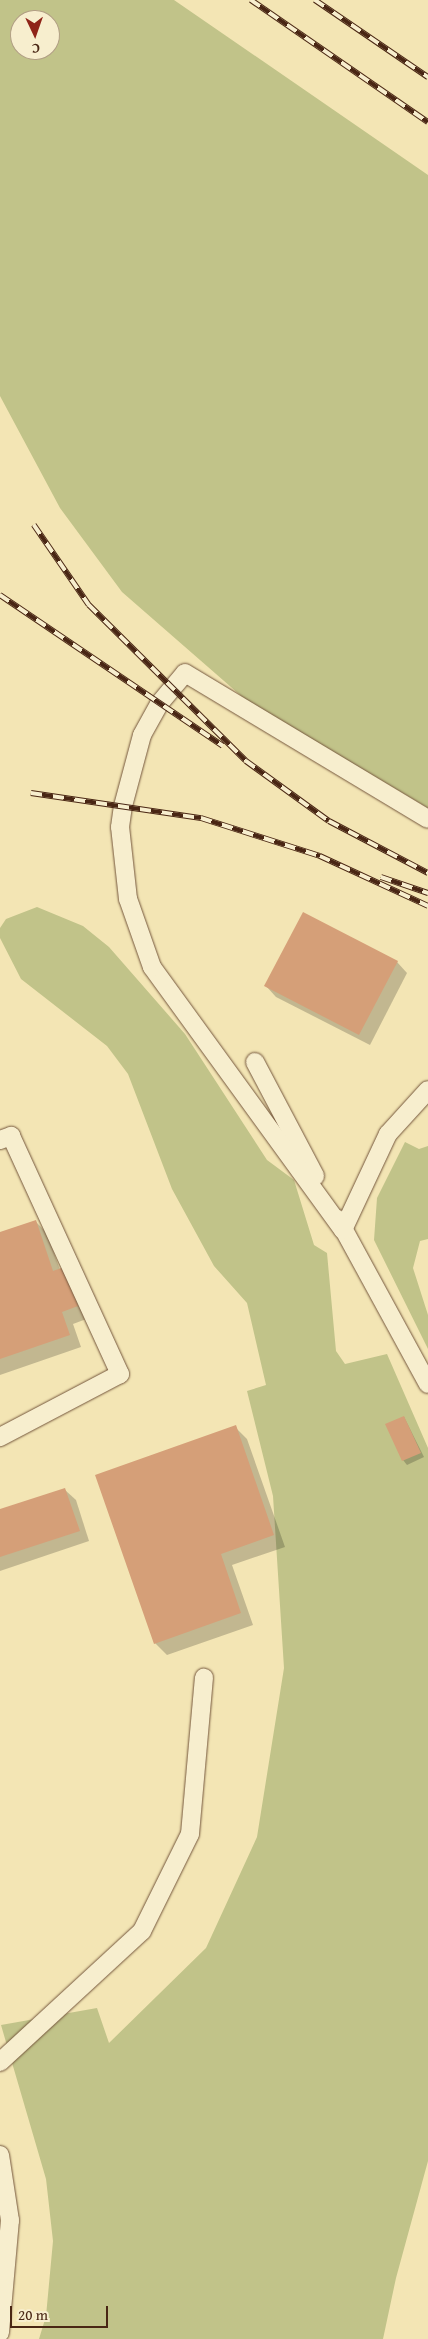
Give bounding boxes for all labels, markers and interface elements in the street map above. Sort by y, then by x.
north arrow [10,10,60,60]
text: С [31,39,40,59]
scale bar [12,2296,110,2328]
text: 20 m [18,2304,48,2325]

